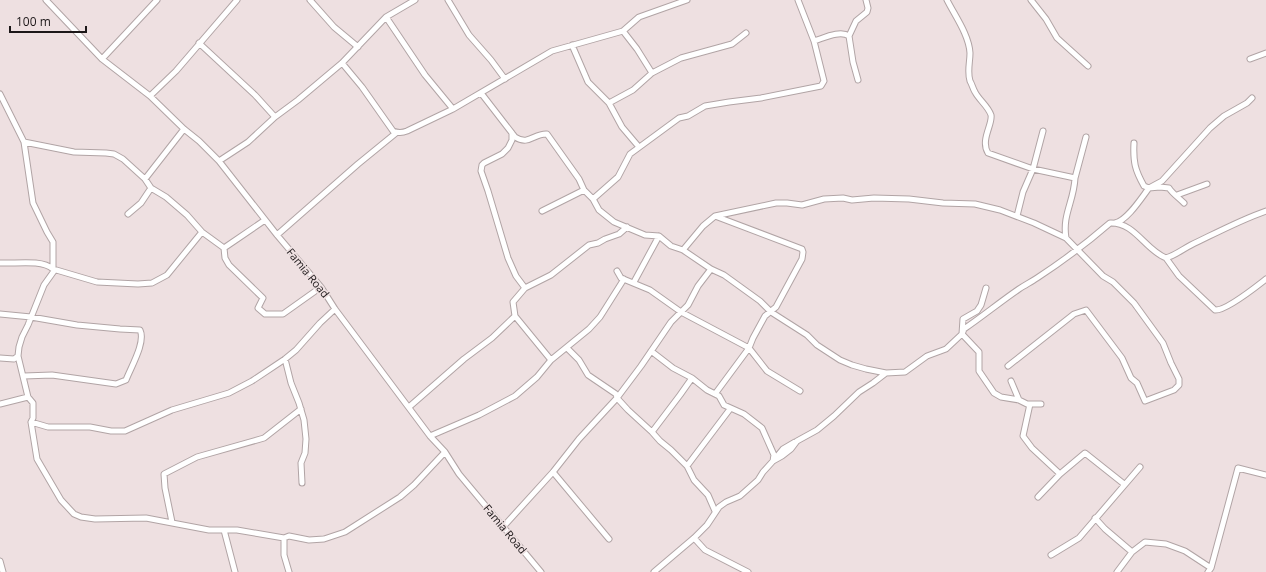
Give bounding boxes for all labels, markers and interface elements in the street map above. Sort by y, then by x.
scale bar [10,8,86,34]
text: 100 m [16,13,51,30]
street label: Famia Road [284,245,333,301]
street label: Famia Road [480,501,530,556]

